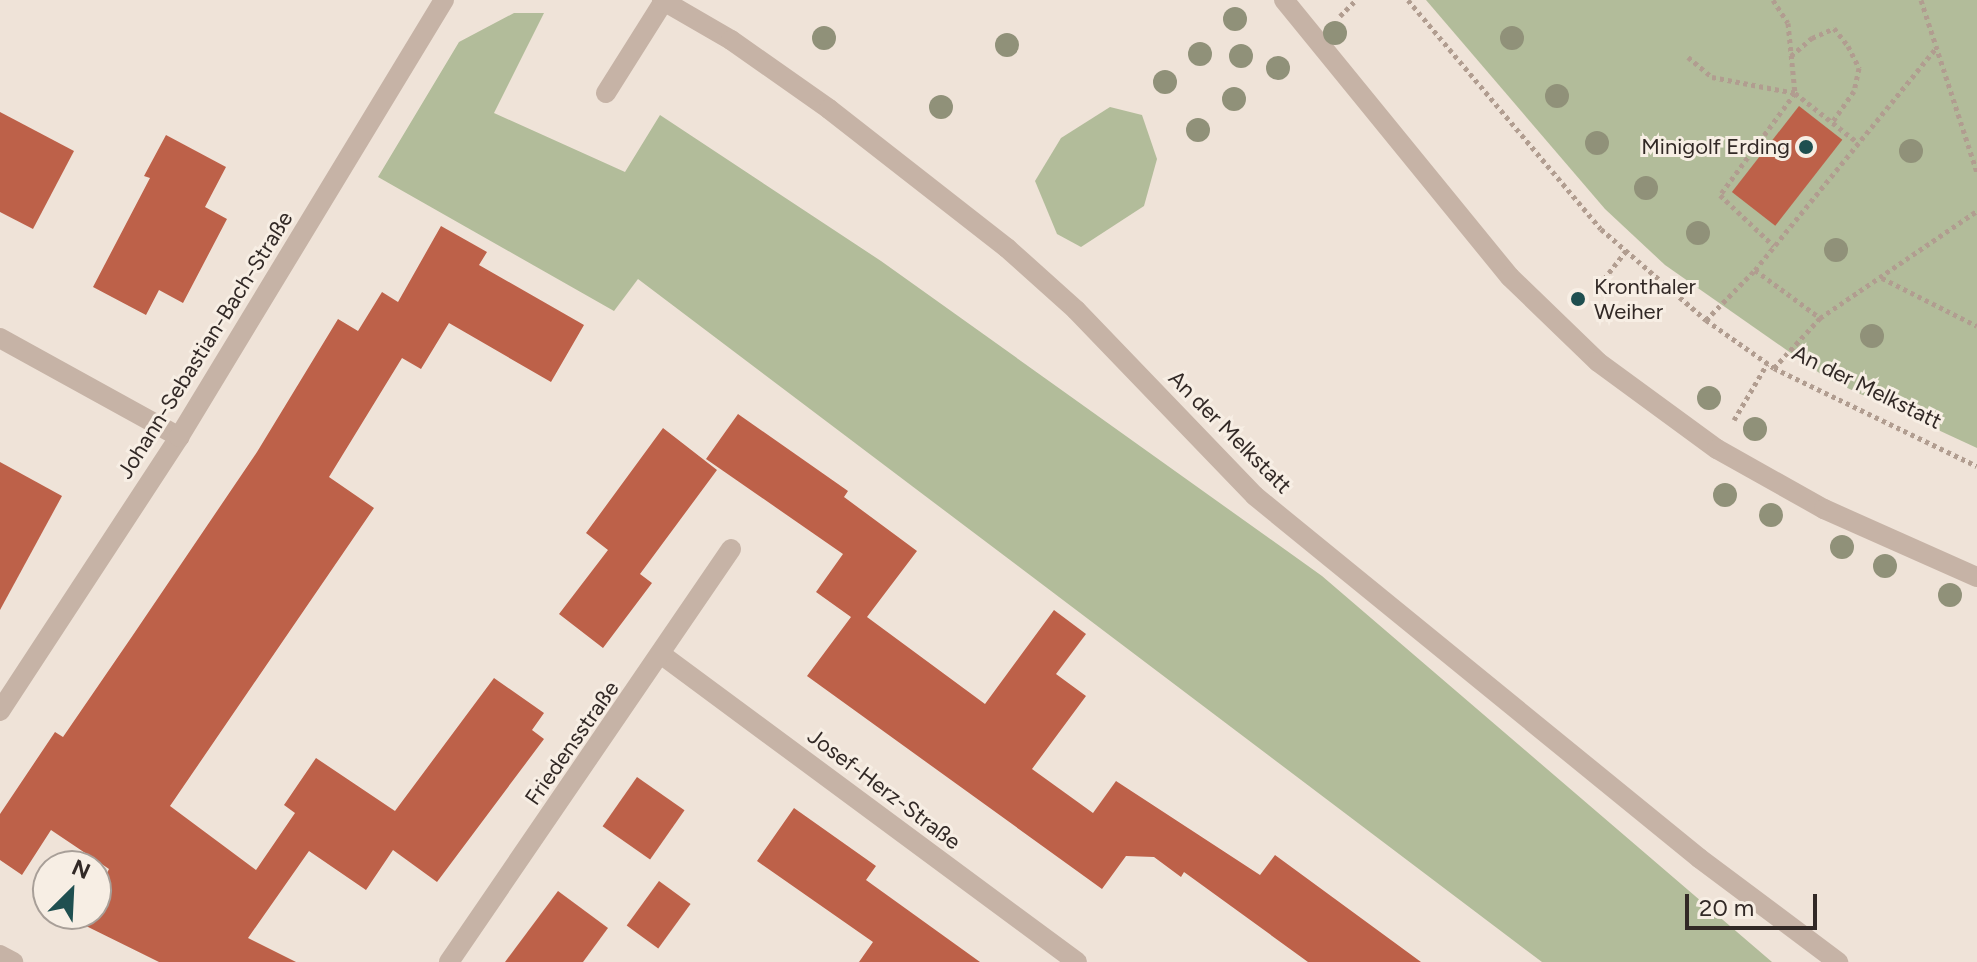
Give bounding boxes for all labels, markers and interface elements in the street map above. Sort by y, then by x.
place label: Minigolf Erding [1641,134,1790,160]
marker: Minigolf Erding [1797,138,1815,156]
street label: Johann-Sebastian-Bach-Straße [112,206,298,484]
place label: Kronthaler Weiher [1594,273,1696,324]
marker: Kronthaler Weiher [1569,290,1587,308]
street label: An der Melkstatt [1788,339,1946,435]
street label: An der Melkstatt [1163,365,1297,499]
street label: Friedensstraße [520,676,624,810]
street label: Josef-Herz-Straße [802,723,966,855]
north arrow [32,850,112,930]
text: N [68,854,94,885]
scale bar [1689,878,1821,928]
text: 20 m [1699,893,1754,922]

